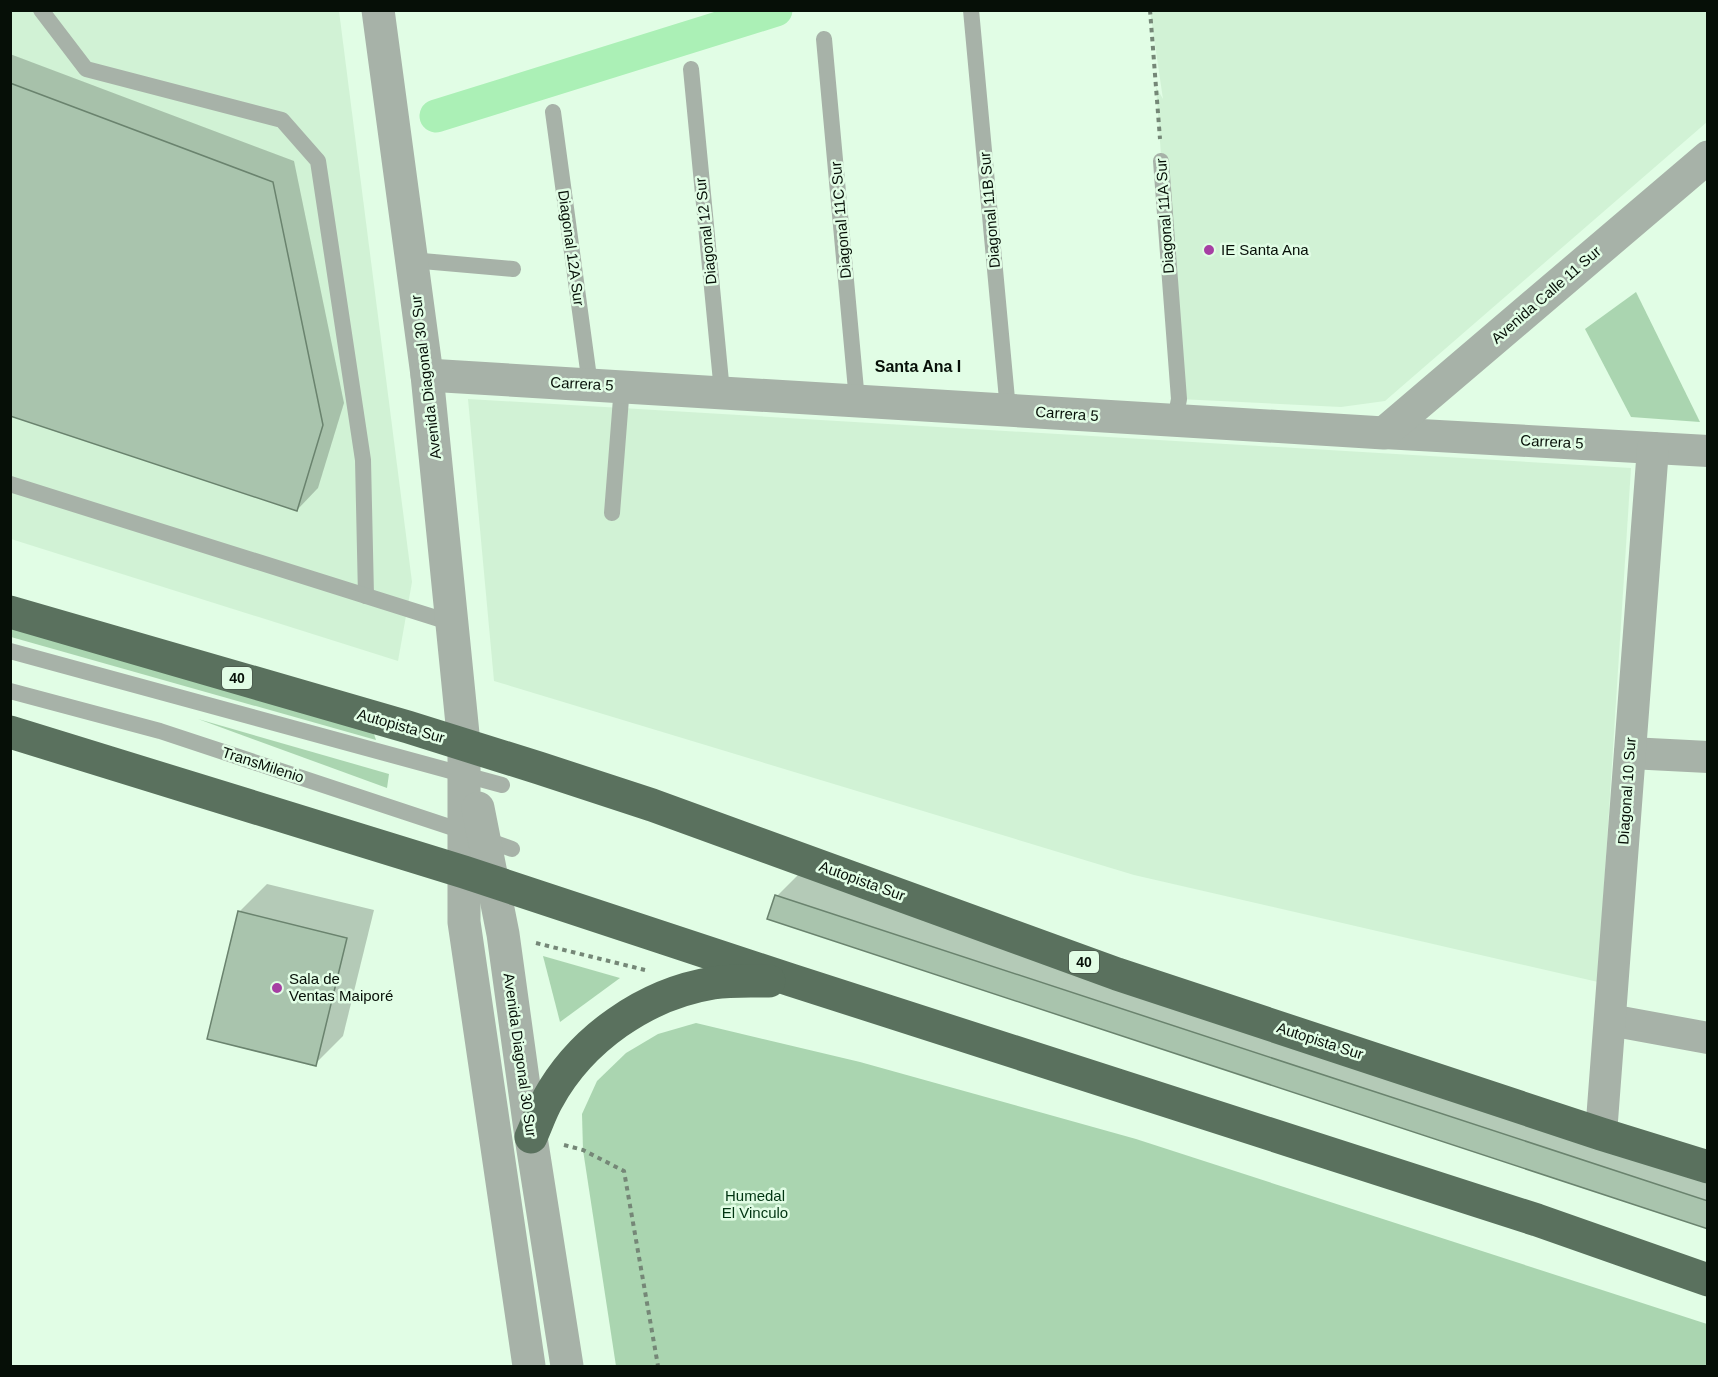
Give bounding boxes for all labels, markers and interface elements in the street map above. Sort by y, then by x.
street label: Diagonal 11B Sur [976,151,1003,269]
street label: Diagonal 11A Sur [1152,158,1177,274]
street label: Diagonal 11C Sur [827,161,854,279]
street label: Diagonal 12 Sur [691,177,720,285]
street label: Diagonal 12A Sur [555,189,588,307]
place label: IE Santa Ana [1221,241,1309,258]
street label: Avenida Calle 11 Sur [1487,242,1604,347]
marker: IE Santa Ana [1202,243,1216,257]
street label: Avenida Diagonal 30 Sur [407,294,444,460]
district label: Santa Ana I [875,358,961,375]
street label: Carrera 5 [550,373,614,394]
street label: Carrera 5 [1035,403,1099,424]
street label: Carrera 5 [1520,431,1584,452]
road number: 40 [222,667,252,689]
street label: Autopista Sur [356,705,447,746]
street label: Diagonal 10 Sur [1614,737,1639,845]
street label: TransMilenio [220,743,306,786]
street label: Autopista Sur [817,857,907,904]
road number: 40 [1069,951,1099,973]
place label: Sala de Ventas Maiporé [289,970,393,1004]
street label: Avenida Diagonal 30 Sur [501,972,540,1138]
marker: Sala de Ventas Maiporé [270,981,284,995]
street label: Autopista Sur [1275,1019,1366,1063]
park label: Humedal El Vinculo [722,1187,788,1221]

